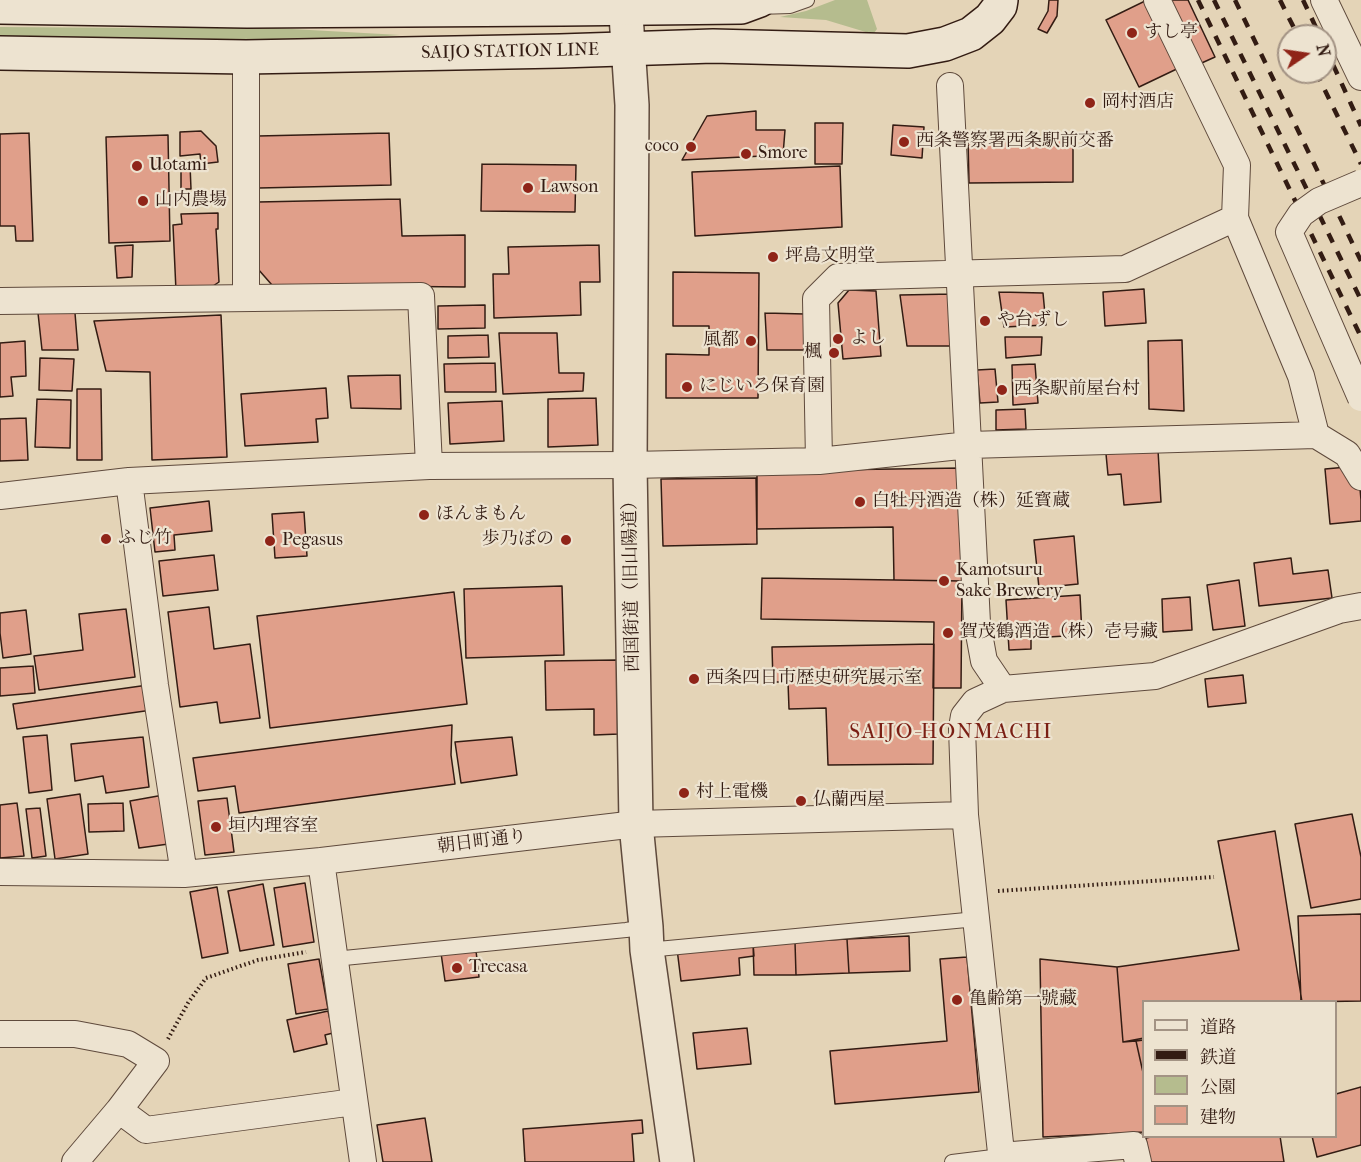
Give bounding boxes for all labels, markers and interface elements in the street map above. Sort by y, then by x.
place label: すし亭 [1144,22,1198,44]
north arrow [1277,24,1337,84]
marker: すし亭 [1125,26,1139,40]
street label: SAIJO STATION LINE [421,40,599,64]
text: N [1312,42,1334,58]
place label: 岡村酒店 [1102,92,1174,114]
marker: 岡村酒店 [1083,96,1097,110]
place label: 西条警察署西条駅前交番 [916,131,1114,153]
marker: 西条警察署西条駅前交番 [897,135,911,149]
place label: coco [645,136,679,158]
marker: coco [684,140,698,154]
place label: Smore [758,143,808,165]
marker: Smore [739,147,753,161]
place label: Uotami [149,155,207,177]
marker: Uotami [130,159,144,173]
place label: Lawson [540,177,598,199]
marker: Lawson [521,181,535,195]
place label: 山内農場 [155,190,227,212]
marker: 山内農場 [136,194,150,208]
place label: 坪島文明堂 [785,246,875,268]
marker: 坪島文明堂 [766,250,780,264]
place label: や台ずし [997,310,1069,332]
marker: や台ずし [978,314,992,328]
place label: よし [850,328,886,350]
place label: 風都 [703,330,739,352]
marker: よし [831,332,845,346]
marker: 風都 [744,334,758,348]
place label: 楓 [804,342,822,364]
marker: 楓 [827,346,841,360]
place label: にじいろ保育園 [699,376,825,398]
place label: 西条駅前屋台村 [1014,379,1140,401]
marker: にじいろ保育園 [680,380,694,394]
marker: 西条駅前屋台村 [995,383,1009,397]
place label: 白牡丹酒造（株）延寳蔵 [872,491,1070,513]
street label: 西国街道（旧山陽道） [620,492,644,672]
marker: 白牡丹酒造（株）延寳蔵 [853,495,867,509]
place label: ほんまもん [436,504,526,526]
marker: ほんまもん [417,508,431,522]
place label: ふじ竹 [118,528,172,550]
place label: 歩乃ぼの [482,529,554,551]
place label: Pegasus [282,530,343,552]
marker: ふじ竹 [99,532,113,546]
marker: 歩乃ぼの [559,533,573,547]
marker: Pegasus [263,534,277,548]
place label: Kamotsuru Sake Brewery [956,560,1063,602]
marker: Kamotsuru Sake Brewery [937,574,951,588]
place label: 賀茂鶴酒造（株）壱号藏 [960,622,1158,644]
marker: 賀茂鶴酒造（株）壱号藏 [941,626,955,640]
place label: 西条四日市歴史研究展示室 [706,668,922,690]
marker: 西条四日市歴史研究展示室 [687,672,701,686]
district label: SAIJO-HONMACHI [849,720,1053,746]
place label: 村上電機 [696,782,768,804]
marker: 村上電機 [677,786,691,800]
place label: 仏蘭西屋 [813,790,885,812]
marker: 仏蘭西屋 [794,794,808,808]
place label: 垣内理容室 [228,816,318,838]
marker: 垣内理容室 [209,820,223,834]
street label: 朝日町通り [436,826,528,858]
place label: Trecasa [469,957,528,979]
marker: Trecasa [450,961,464,975]
place label: 亀齢第一號藏 [969,989,1077,1011]
marker: 亀齢第一號藏 [950,993,964,1007]
legend [1142,1000,1337,1138]
text: 道路 [1200,1017,1236,1038]
text: 鉄道 [1200,1047,1236,1068]
text: 公園 [1200,1077,1236,1098]
text: 建物 [1200,1107,1236,1128]

